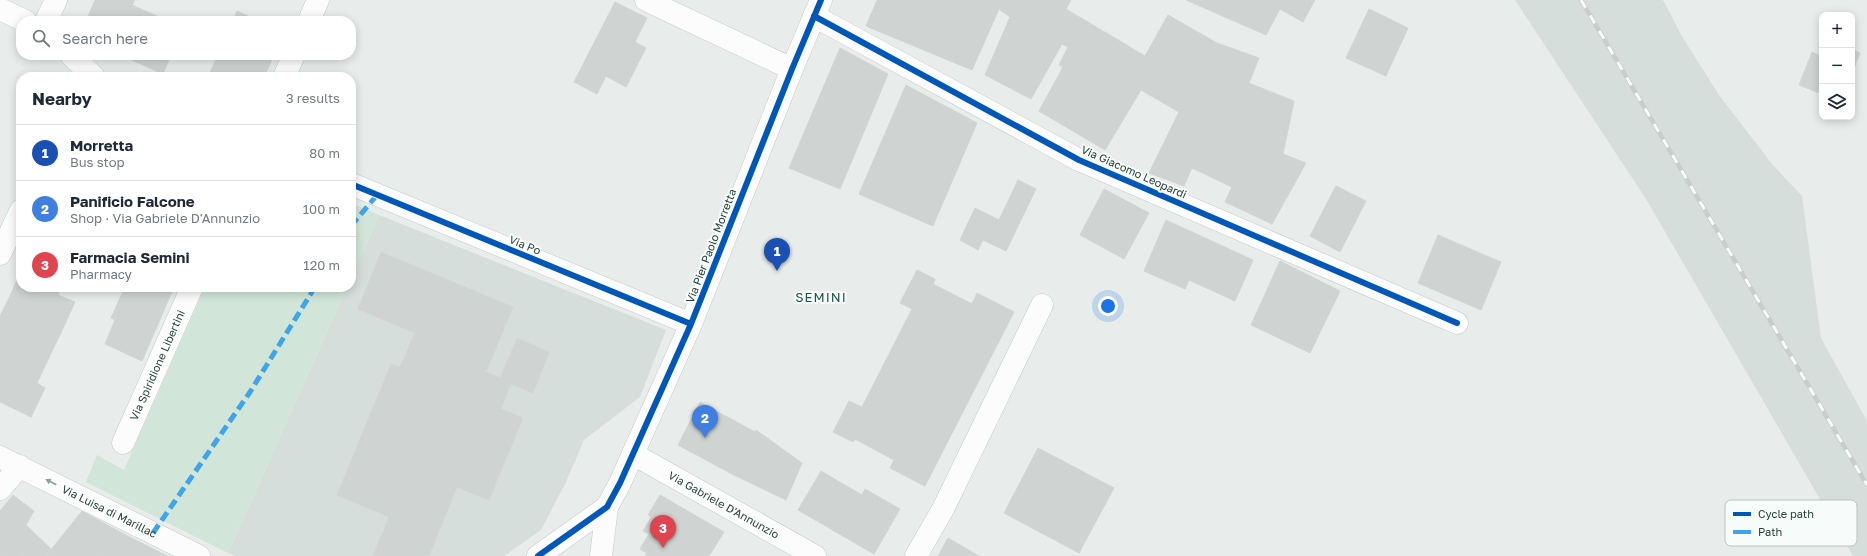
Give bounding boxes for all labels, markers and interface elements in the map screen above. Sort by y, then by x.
map controls [1819,12,1855,120]
button: + [1819,12,1855,48]
search box [16,16,356,60]
icon: search [30,27,52,49]
text: Search here [62,29,148,47]
button: − [1819,48,1855,84]
button: layers [1819,84,1855,120]
text: Nearby [32,88,92,109]
text: 3 results [286,90,340,106]
text: Morretta [70,136,133,154]
street label: Via Giacomo Leopardi [1080,142,1189,201]
text: 1 [42,145,48,161]
text: 80 m [309,145,340,161]
text: Bus stop [70,154,125,170]
street label: Via Pier Paolo Morretta [683,187,738,305]
text: Panificio Falcone [70,192,195,210]
text: 2 [41,201,49,217]
text: 100 m [303,201,340,217]
text: Shop · Via Gabriele D'Annunzio [70,210,260,226]
street label: Via Po [507,232,543,257]
pin: 1 [764,238,790,271]
text: Farmacia Semini [70,248,190,266]
text: 3 [41,257,49,273]
text: 120 m [303,257,340,273]
text: Pharmacy [70,266,132,282]
district label: SEMINI [795,289,847,305]
your location [1098,296,1118,316]
street label: Via Spiridione Libertini [127,308,187,422]
pin: 2 [692,405,718,438]
street label: Via Gabriele D'Annunzio [666,468,782,541]
one-way arrow [45,479,57,485]
street label: Via Luisa di Marillac [60,482,159,540]
legend [1725,500,1857,546]
text: Cycle path [1758,507,1814,520]
pin: 3 [650,515,676,548]
text: Path [1758,525,1782,538]

